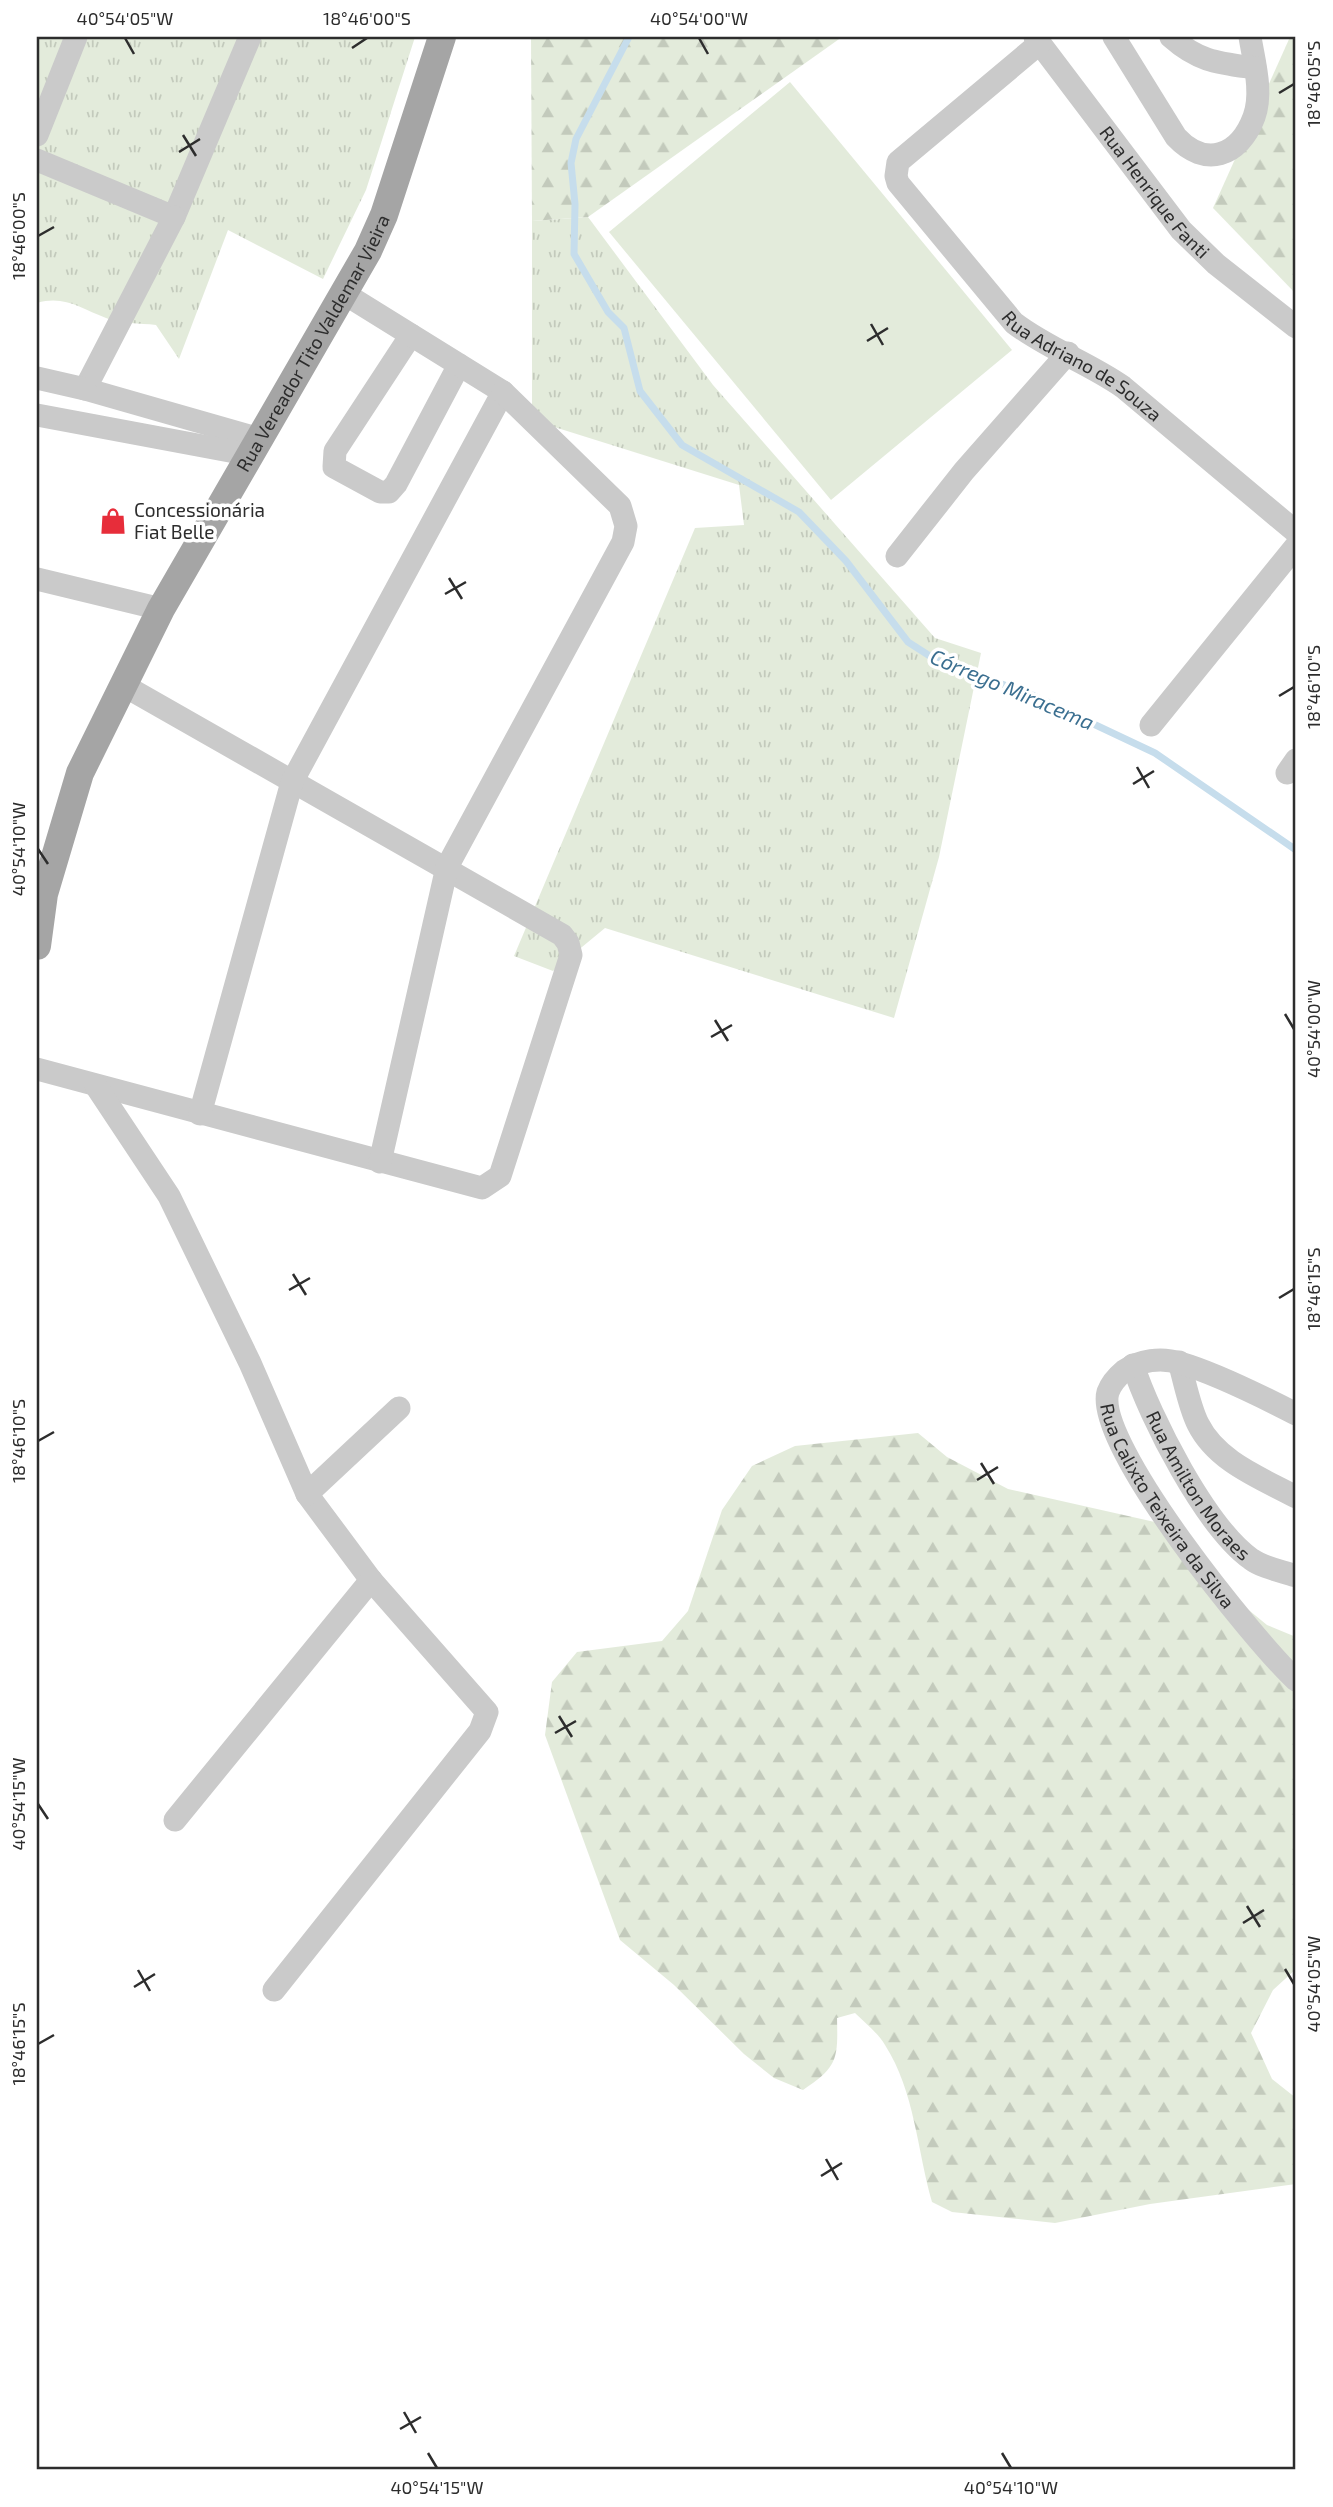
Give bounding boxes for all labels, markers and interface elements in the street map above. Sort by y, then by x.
text: 40°54'05"W [77,7,173,29]
text: 18°46'00"S [323,7,411,29]
text: 40°54'00"W [650,7,748,29]
text: 18°46'05"S [1302,41,1324,127]
street label: Rua Henrique Fanti [1095,121,1215,263]
text: 18°46'00"S [7,192,29,280]
street label: Rua Vereador Tito Valdemar Vieira [231,211,394,476]
street label: Rua Adriano de Souza [997,306,1167,426]
place label: Concessionária Fiat Belle [134,498,265,543]
shop icon: Concessionária Fiat Belle [98,506,128,536]
water label: Córrego Miracema [927,643,1098,734]
text: 18°46'10"S [1302,645,1324,729]
text: 40°54'10"W [7,802,29,896]
text: 40°54'00"W [1302,980,1324,1078]
text: 18°46'15"S [1302,1247,1324,1331]
text: 18°46'10"S [7,1399,29,1483]
street label: Rua Calixto Teixeira da Silva [1096,1401,1240,1613]
street label: Rua Amilton Moraes [1142,1407,1255,1565]
text: 40°54'15"W [7,1757,29,1851]
text: 40°54'05"W [1302,1936,1324,2032]
text: 18°46'15"S [7,2002,29,2086]
text: 40°54'15"W [390,2476,484,2498]
text: 40°54'10"W [964,2476,1058,2498]

